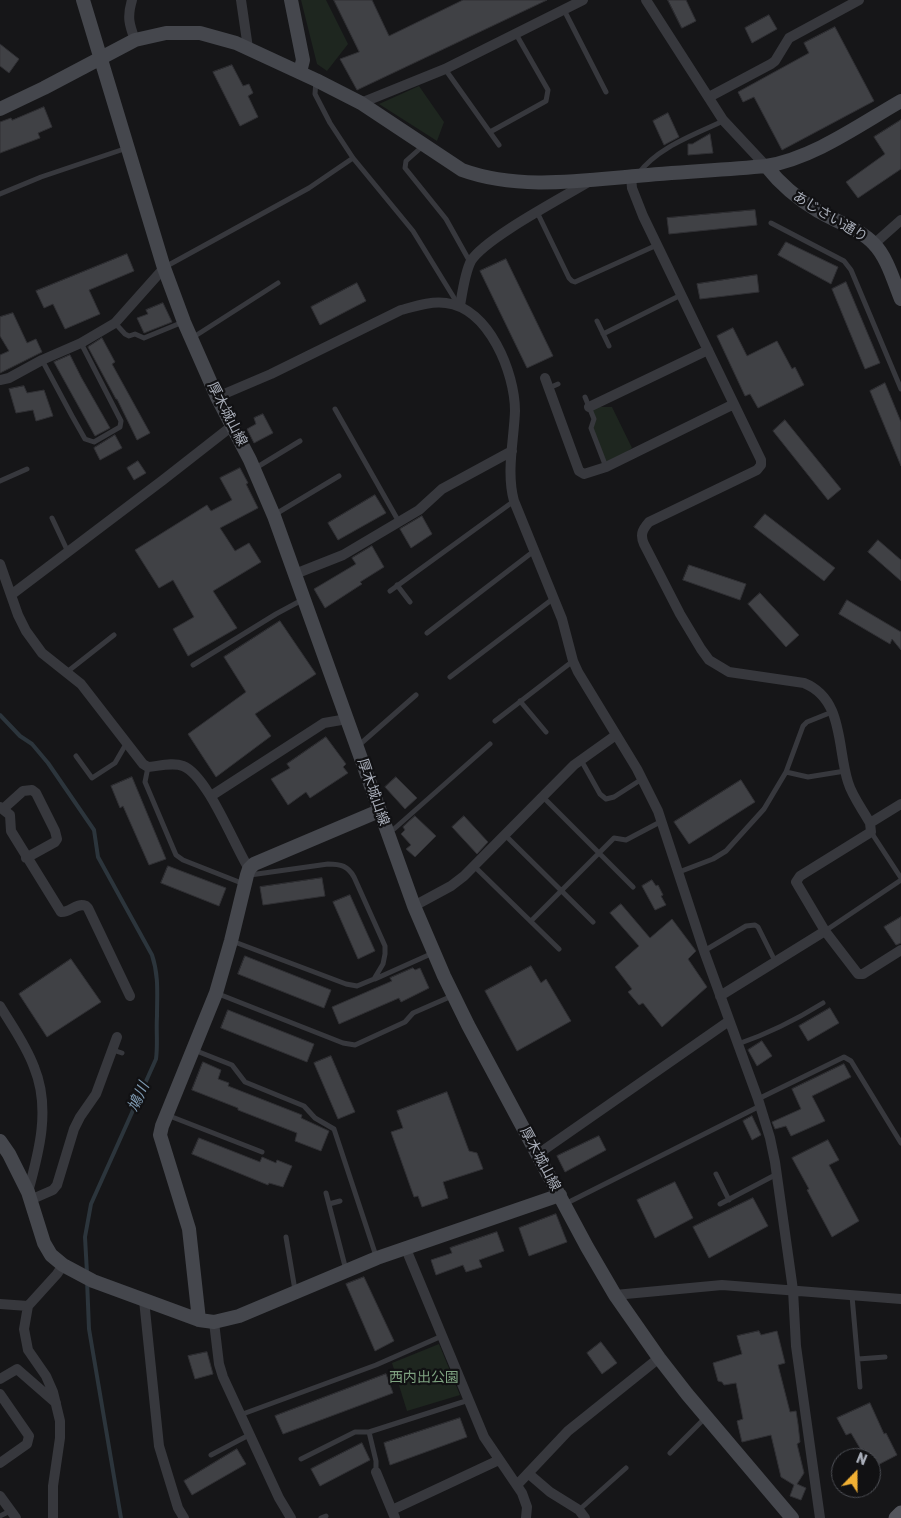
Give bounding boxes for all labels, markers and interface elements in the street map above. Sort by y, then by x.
street label: あじさい通り [790,188,870,246]
street label: 厚木城山線 [204,379,250,449]
street label: 厚木城山線 [354,756,392,828]
water label: 鳩川 [125,1080,153,1114]
street label: 厚木城山線 [516,1124,564,1194]
park label: 西内出公園 [389,1370,459,1386]
north arrow [831,1448,881,1498]
text: N [854,1450,869,1469]

